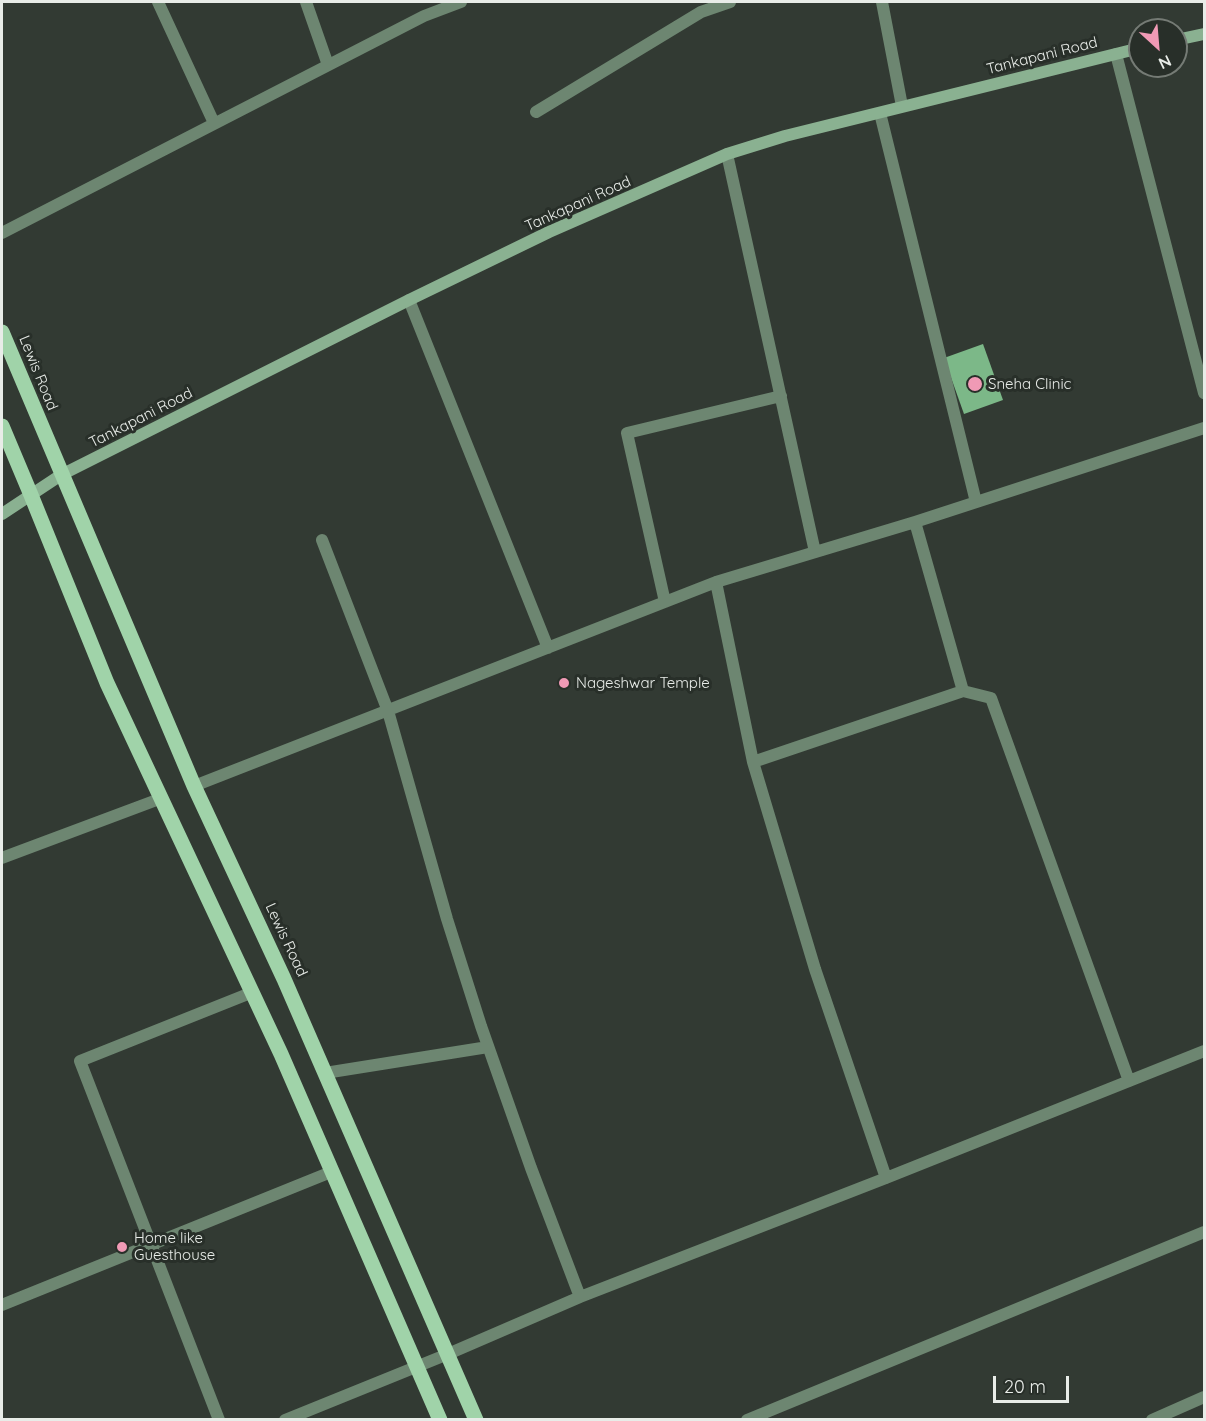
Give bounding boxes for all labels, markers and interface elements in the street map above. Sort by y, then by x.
north arrow [1128,18,1188,78]
street label: Tankapani Road [985,34,1099,78]
text: N [1155,51,1175,74]
street label: Tankapani Road [522,173,634,235]
street label: Lewis Road [15,333,61,413]
marker: Sneha Clinic [966,375,984,393]
place label: Sneha Clinic [988,375,1071,393]
street label: Tankapani Road [86,384,196,452]
place label: Nageshwar Temple [576,674,710,692]
marker: Nageshwar Temple [557,676,571,690]
street label: Lewis Road [261,900,311,980]
place label: Home like Guesthouse [134,1229,215,1264]
marker: Home like Guesthouse [115,1240,129,1254]
scale bar [996,1364,1072,1402]
text: 20 m [1004,1375,1046,1398]

